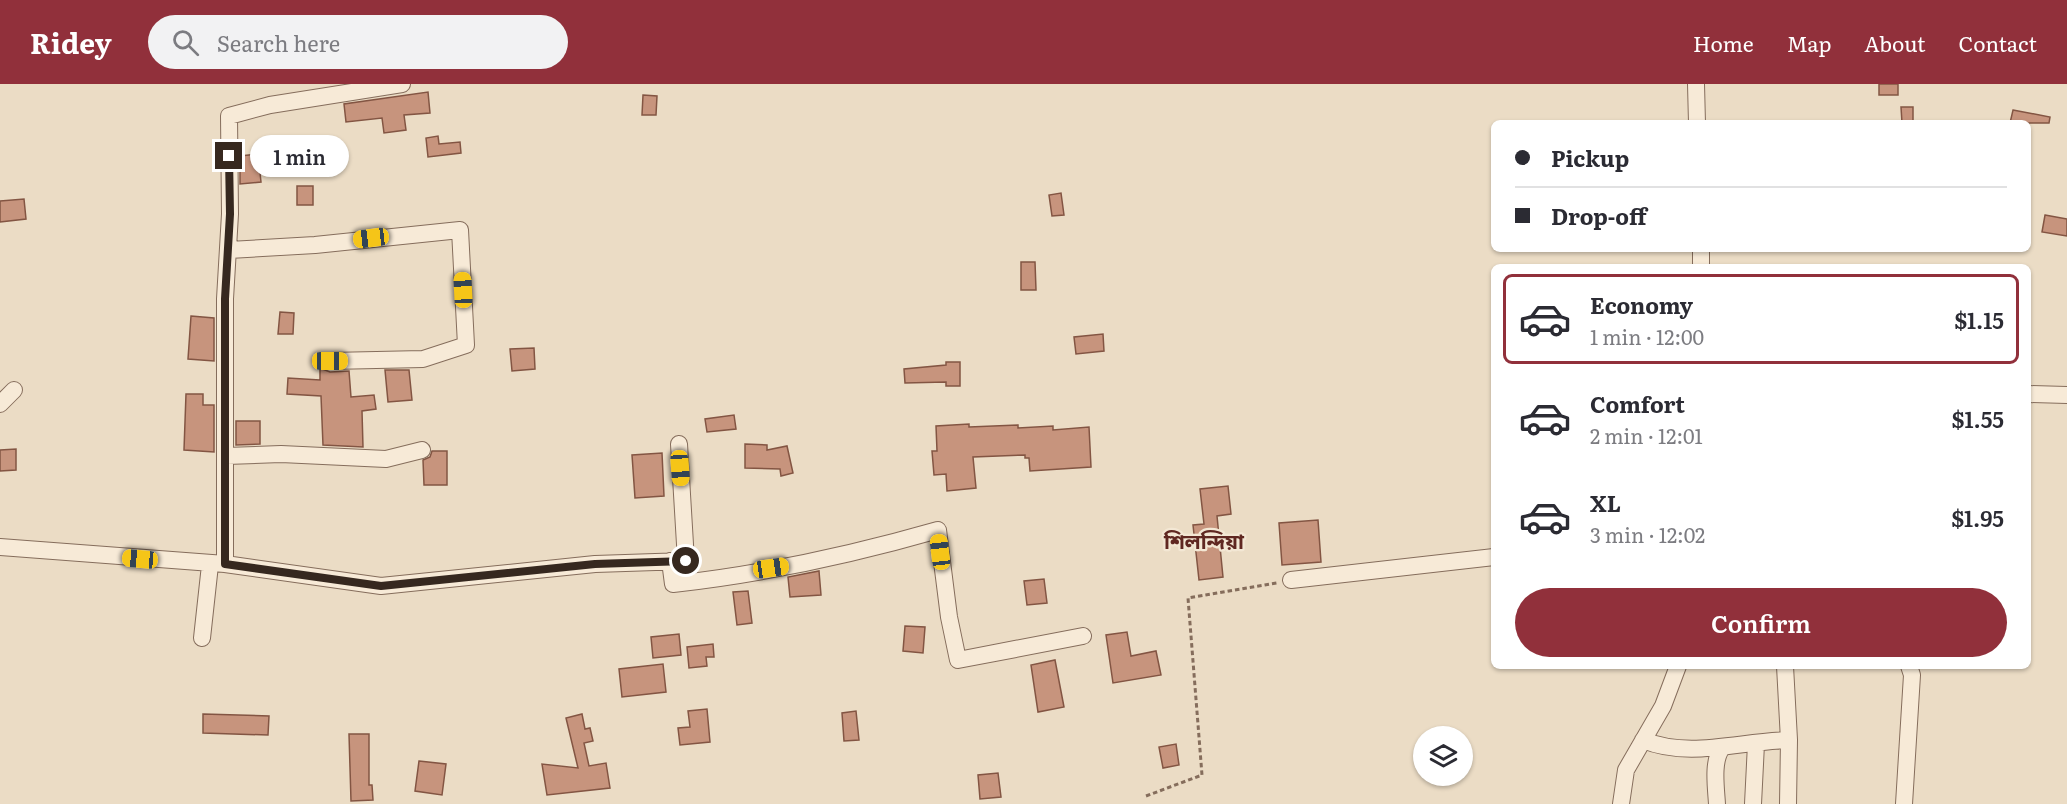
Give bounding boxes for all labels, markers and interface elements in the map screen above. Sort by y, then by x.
search box [148,15,568,69]
text: Ridey [30,21,112,63]
icon: search [169,26,202,59]
text: Search here [217,26,340,59]
text: Home [1693,27,1754,58]
text: Map [1787,27,1831,58]
text: About [1864,27,1926,58]
text: Contact [1959,27,2037,58]
callout: 1 min [250,135,349,177]
text: 1 min [273,141,326,171]
text: Pickup [1551,141,1629,174]
route end [215,142,242,169]
text: Drop-off [1551,199,1647,232]
car [352,227,390,249]
car [453,272,473,308]
text: Economy [1590,288,1693,321]
icon: car [1518,292,1572,346]
text: $1.15 [1954,303,2004,336]
text: 1 min · 12:00 [1590,321,1704,351]
car [312,352,348,370]
text: Comfort [1590,387,1685,420]
icon: car [1518,391,1572,445]
text: $1.55 [1952,402,2004,435]
text: 2 min · 12:01 [1590,420,1703,450]
car [670,449,690,487]
text: XL [1590,486,1621,519]
icon: car [1518,490,1572,544]
text: $1.95 [1951,501,2004,534]
text: 3 min · 12:02 [1590,519,1705,549]
district label: শিলন্দিয়া [1163,524,1245,555]
car [929,533,951,571]
route start [672,547,699,574]
car [121,548,159,570]
car [752,557,790,579]
button: Confirm [1515,588,2007,657]
map controls [1413,726,1473,786]
button: layers [1413,726,1473,786]

